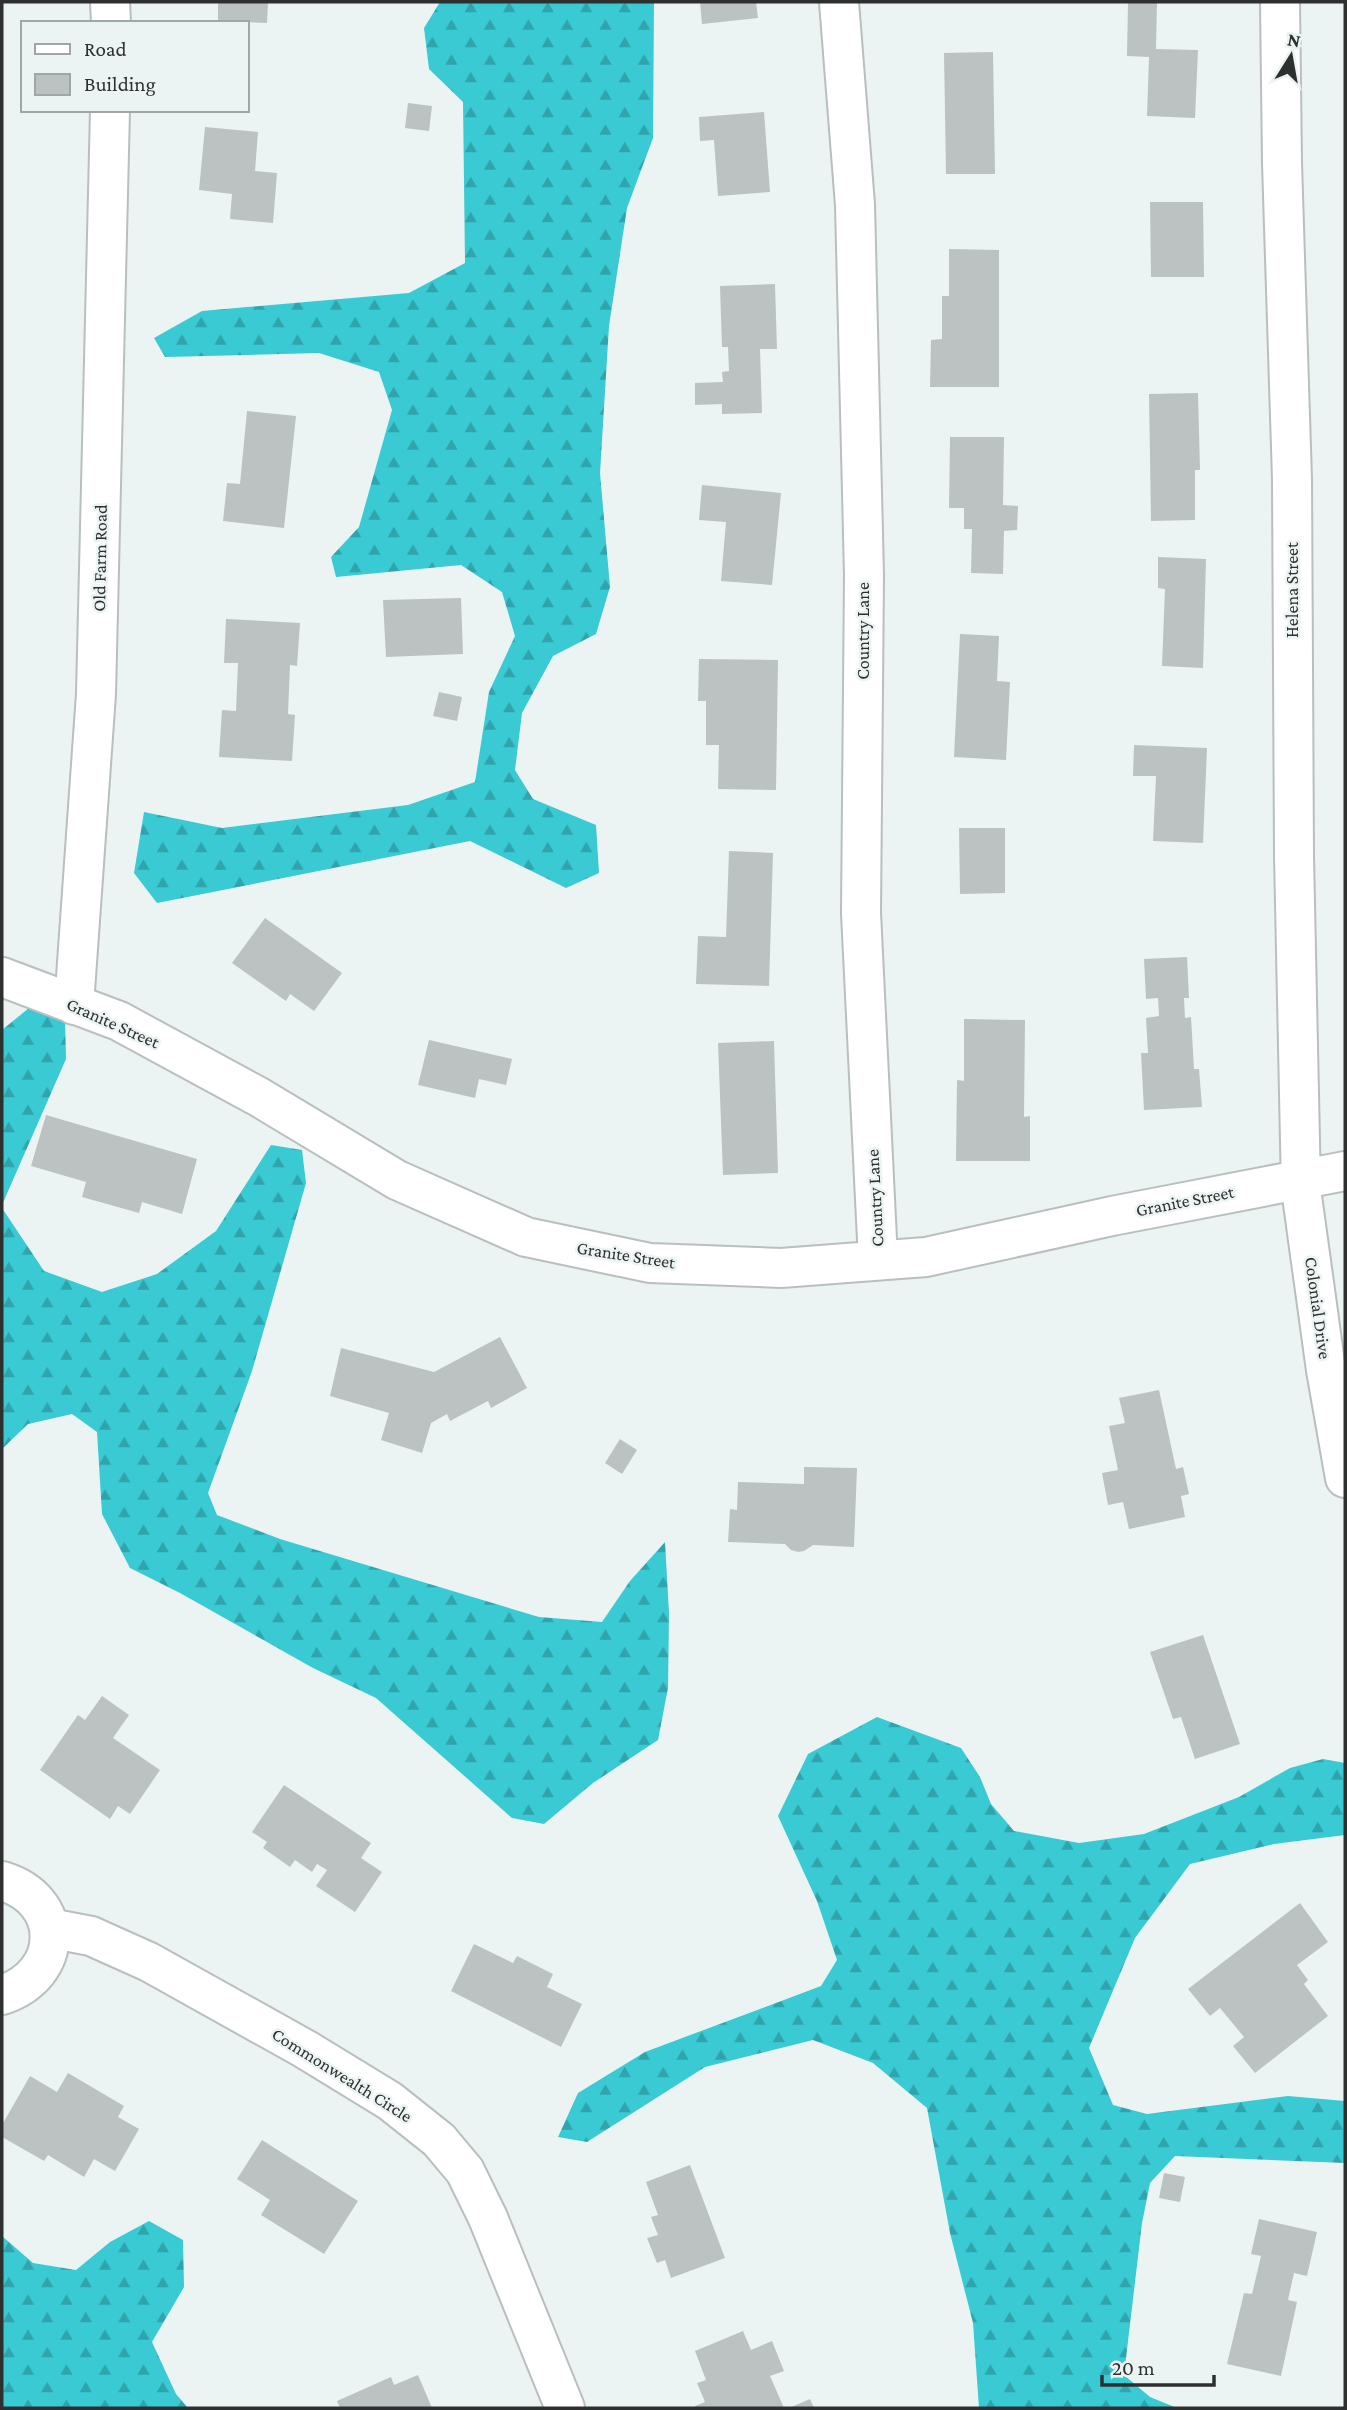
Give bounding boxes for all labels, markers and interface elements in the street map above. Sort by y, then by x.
legend [21,21,248,112]
north arrow [1256,21,1326,91]
text: N [1286,28,1303,51]
text: Road [84,37,127,61]
text: Building [84,72,156,96]
street label: Old Farm Road [89,504,111,612]
street label: Helena Street [1282,541,1302,638]
street label: Country Lane [853,582,873,680]
street label: Granite Street [64,994,163,1053]
street label: Country Lane [862,1149,888,1247]
street label: Granite Street [1134,1181,1237,1220]
street label: Granite Street [575,1237,678,1273]
street label: Colonial Drive [1301,1256,1335,1361]
street label: Commonwealth Circle [268,2024,416,2126]
scale bar [1102,2344,1214,2388]
text: 20 m [1112,2356,1155,2380]

